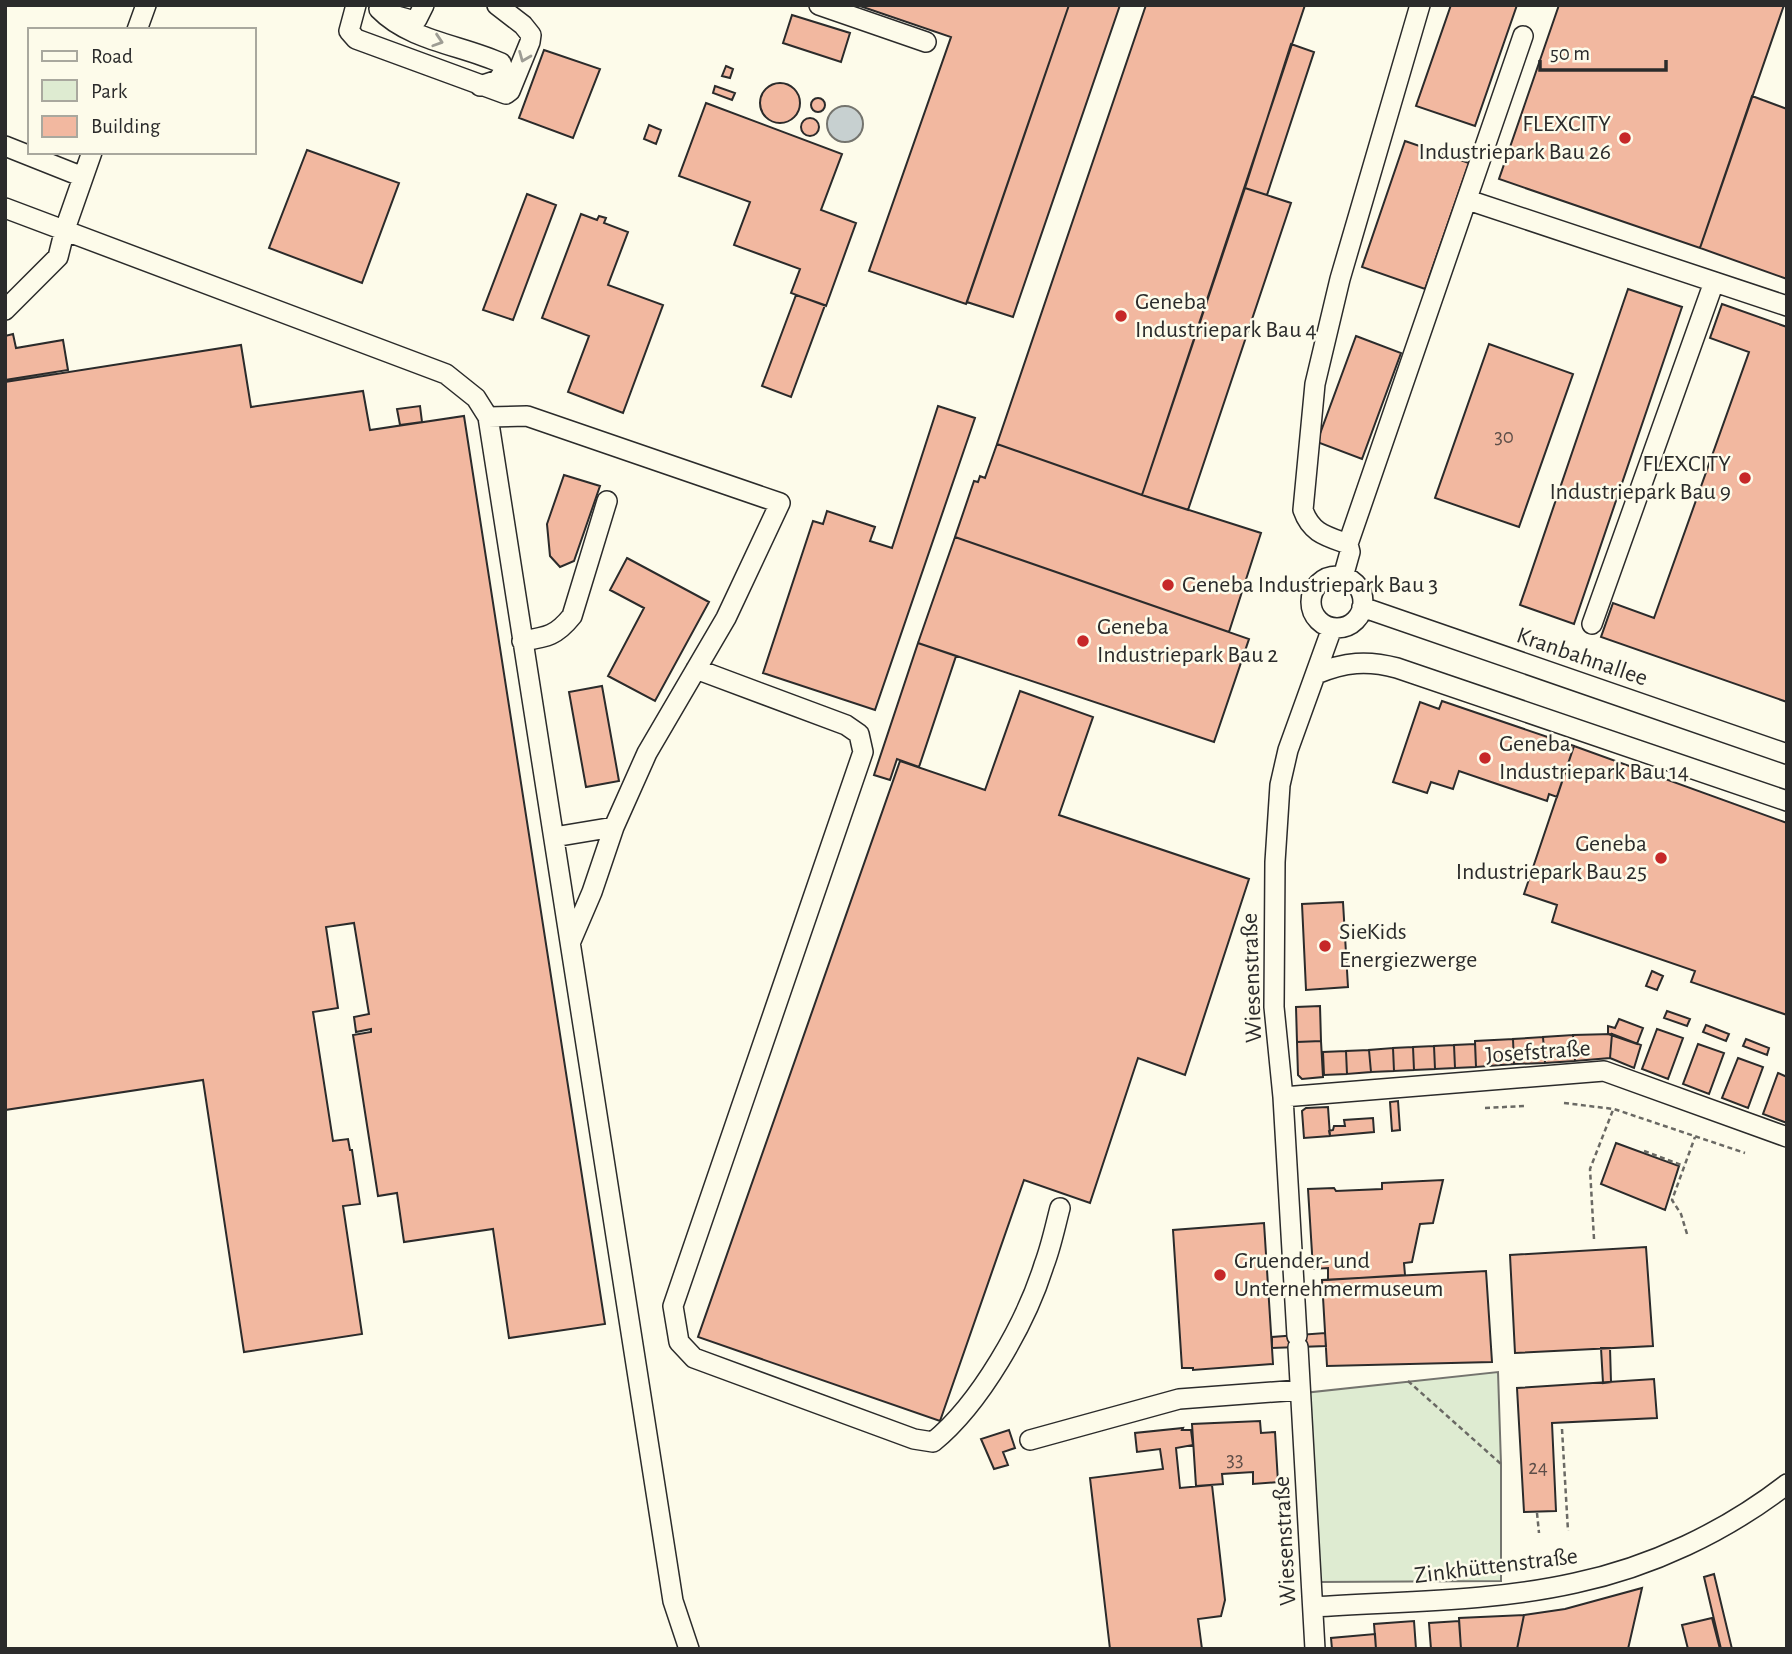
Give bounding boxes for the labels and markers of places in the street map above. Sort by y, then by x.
place label: FLEXCITY Industriepark Bau 26 [1418,112,1611,164]
marker: FLEXCITY Industriepark Bau 26 [1617,130,1633,146]
place label: Geneba Industriepark Bau 4 [1135,290,1317,342]
marker: Geneba Industriepark Bau 4 [1113,308,1129,324]
place label: FLEXCITY Industriepark Bau 9 [1549,452,1731,504]
marker: FLEXCITY Industriepark Bau 9 [1737,470,1753,486]
place label: Geneba Industriepark Bau 3 [1182,573,1438,597]
marker: Geneba Industriepark Bau 3 [1160,577,1176,593]
place label: Geneba Industriepark Bau 2 [1097,615,1278,667]
marker: Geneba Industriepark Bau 2 [1075,633,1091,649]
place label: Geneba Industriepark Bau 14 [1499,732,1689,784]
marker: Geneba Industriepark Bau 14 [1477,750,1493,766]
place label: Geneba Industriepark Bau 25 [1456,832,1647,884]
marker: Geneba Industriepark Bau 25 [1653,850,1669,866]
place label: SieKids Energiezwerge [1339,920,1477,972]
marker: SieKids Energiezwerge [1317,938,1333,954]
place label: Gruender- und Unternehmermuseum [1234,1249,1443,1301]
marker: Gruender- und Unternehmermuseum [1212,1267,1228,1283]

